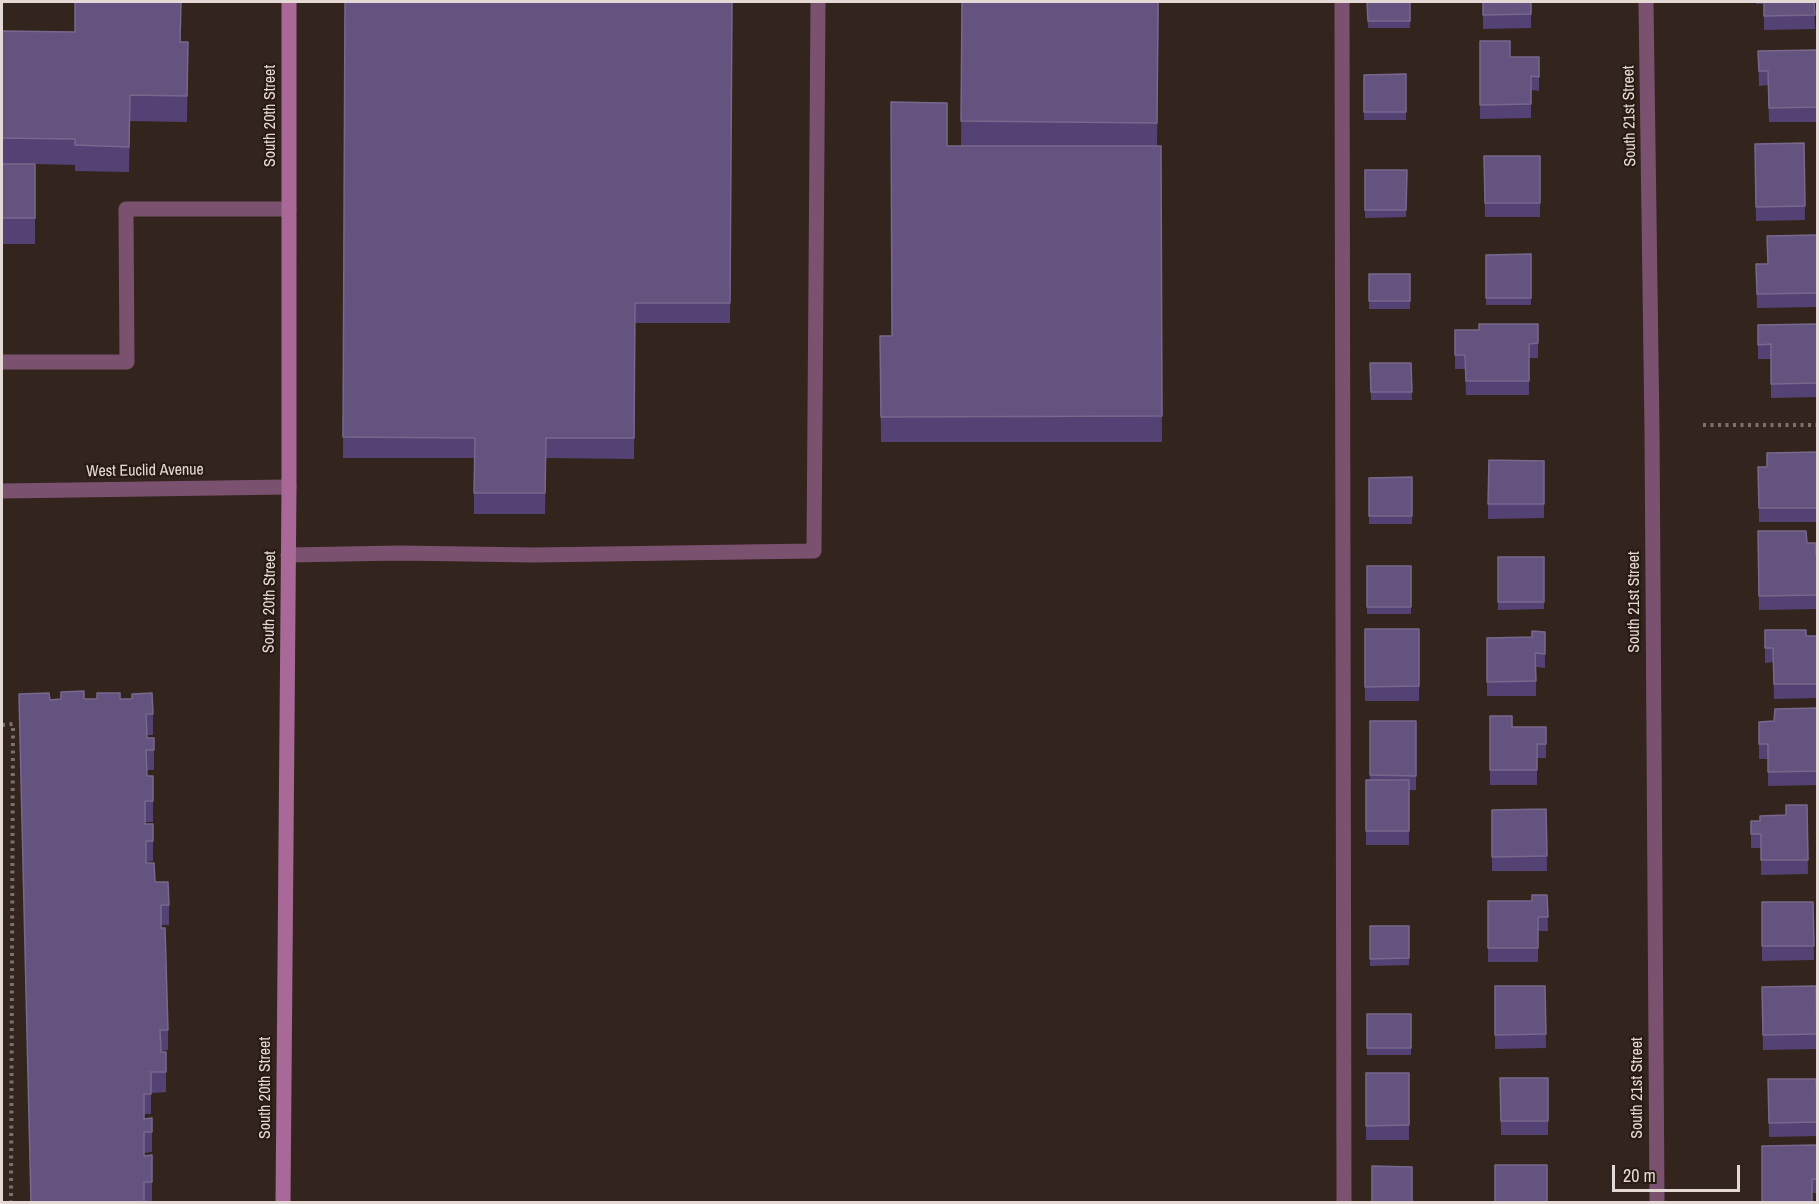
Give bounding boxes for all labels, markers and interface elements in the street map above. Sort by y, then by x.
street label: South 20th Street [261,65,281,167]
street label: South 21st Street [1620,65,1640,167]
street label: West Euclid Avenue [86,460,204,482]
street label: South 20th Street [260,551,280,653]
street label: South 21st Street [1625,551,1645,653]
street label: South 20th Street [256,1037,276,1139]
street label: South 21st Street [1628,1037,1648,1139]
scale bar [1615,1153,1742,1191]
text: 20 m [1623,1163,1656,1188]

